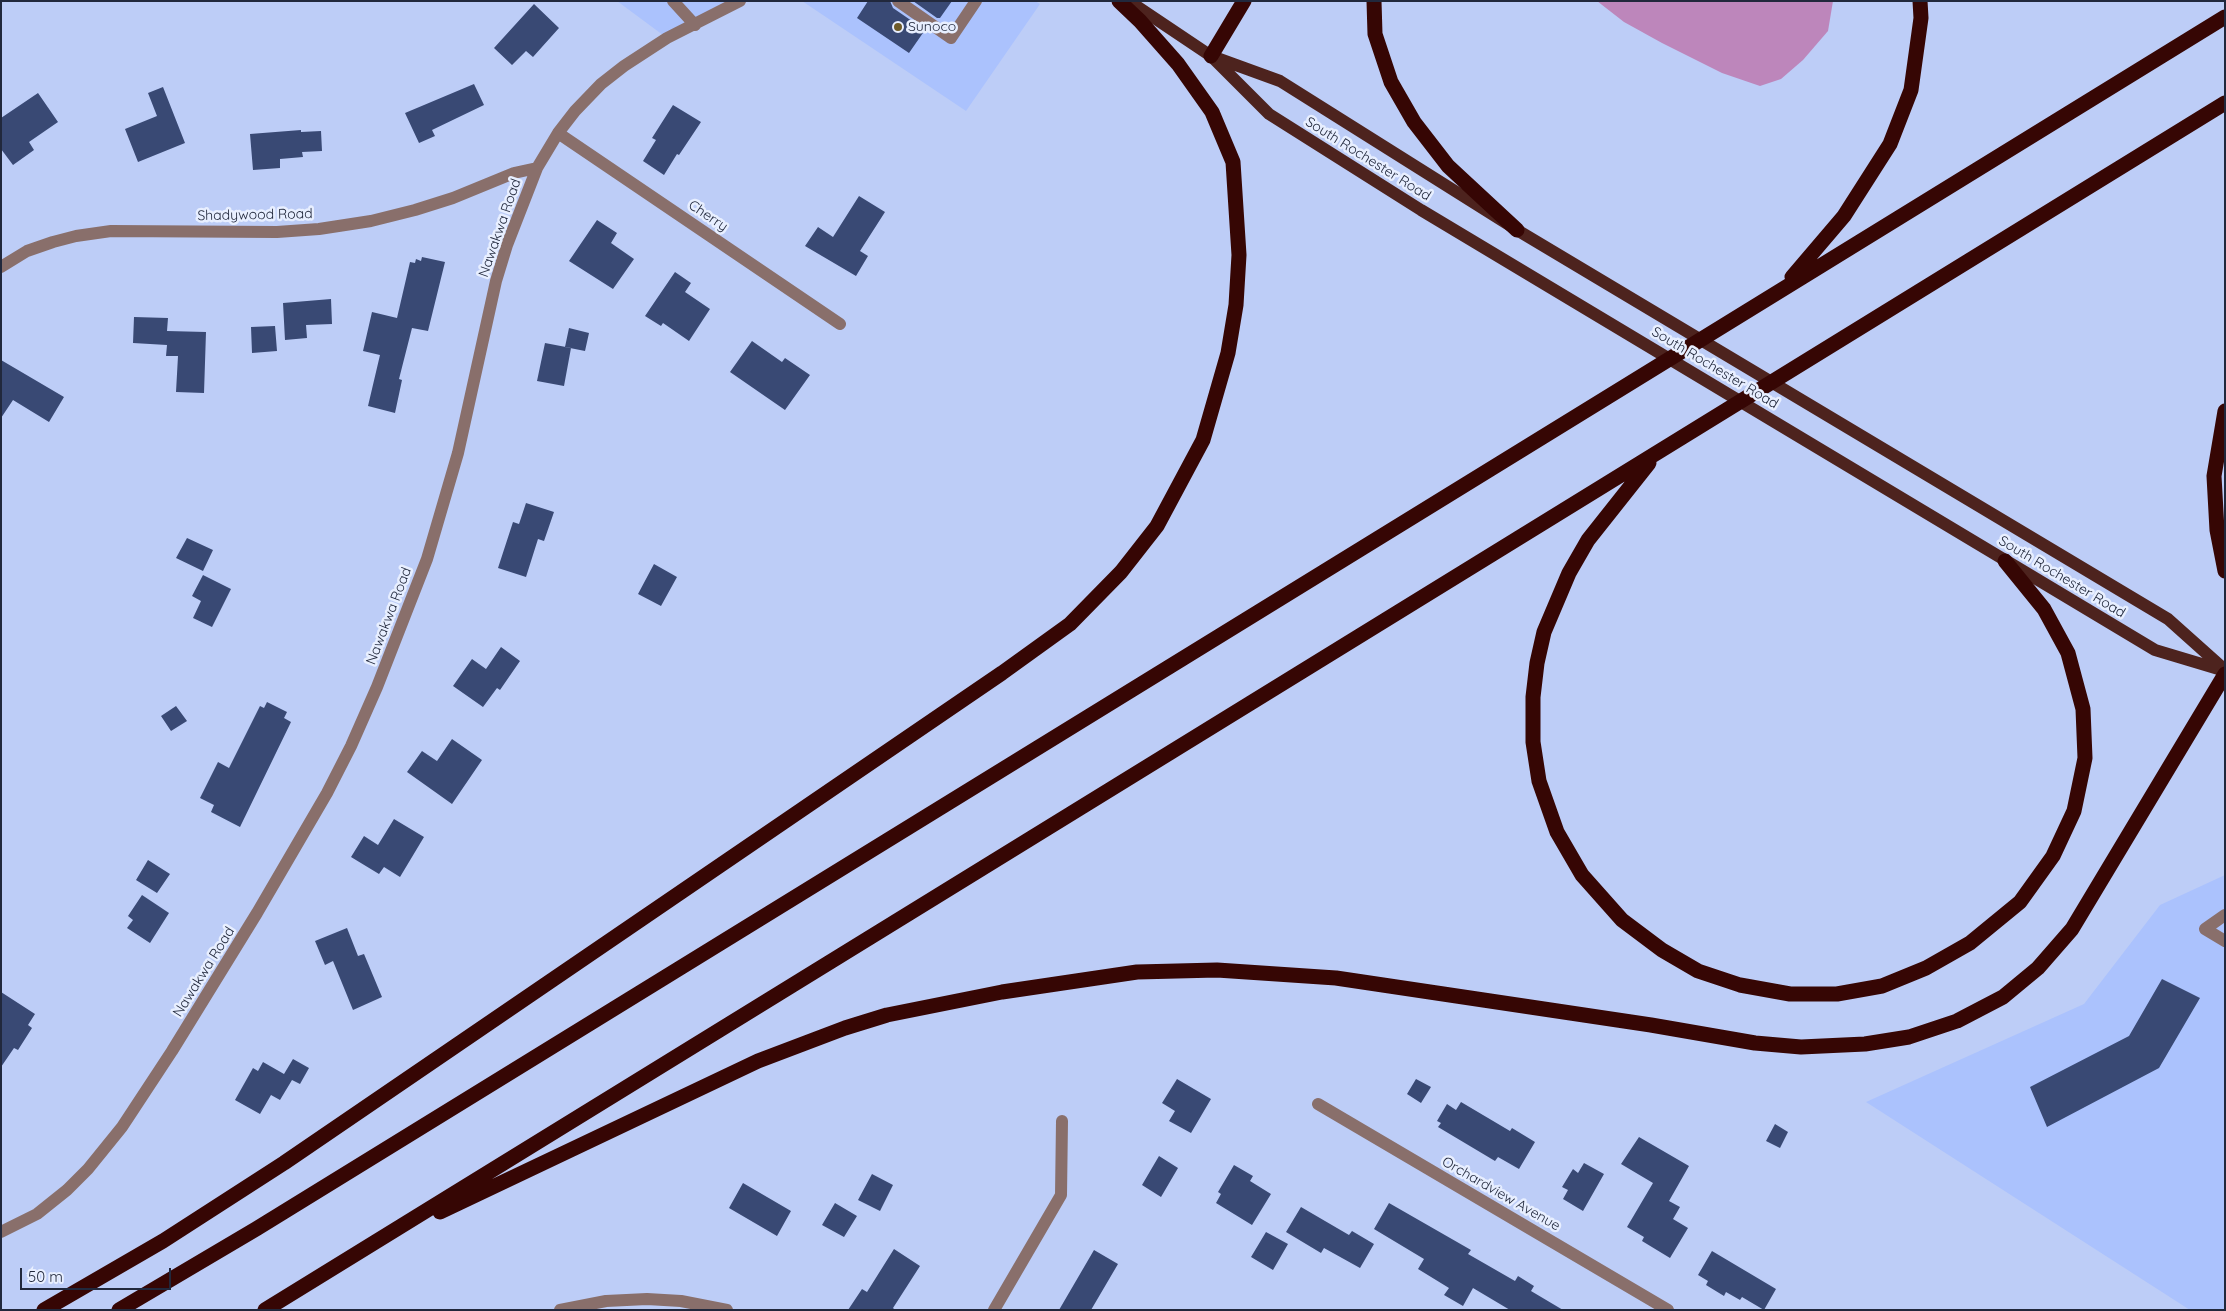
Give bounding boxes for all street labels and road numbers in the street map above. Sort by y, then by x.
street label: South Rochester Road [1302,114,1434,204]
street label: Nawakwa Road [475,177,525,279]
street label: Cherry [685,197,731,235]
street label: Shadywood Road [197,206,313,224]
street label: South Rochester Road [1649,324,1781,412]
street label: South Rochester Road [1996,533,2128,621]
street label: Nawakwa Road [363,565,415,667]
street label: Nawakwa Road [170,924,238,1020]
street label: Orchardview Avenue [1439,1153,1563,1235]

